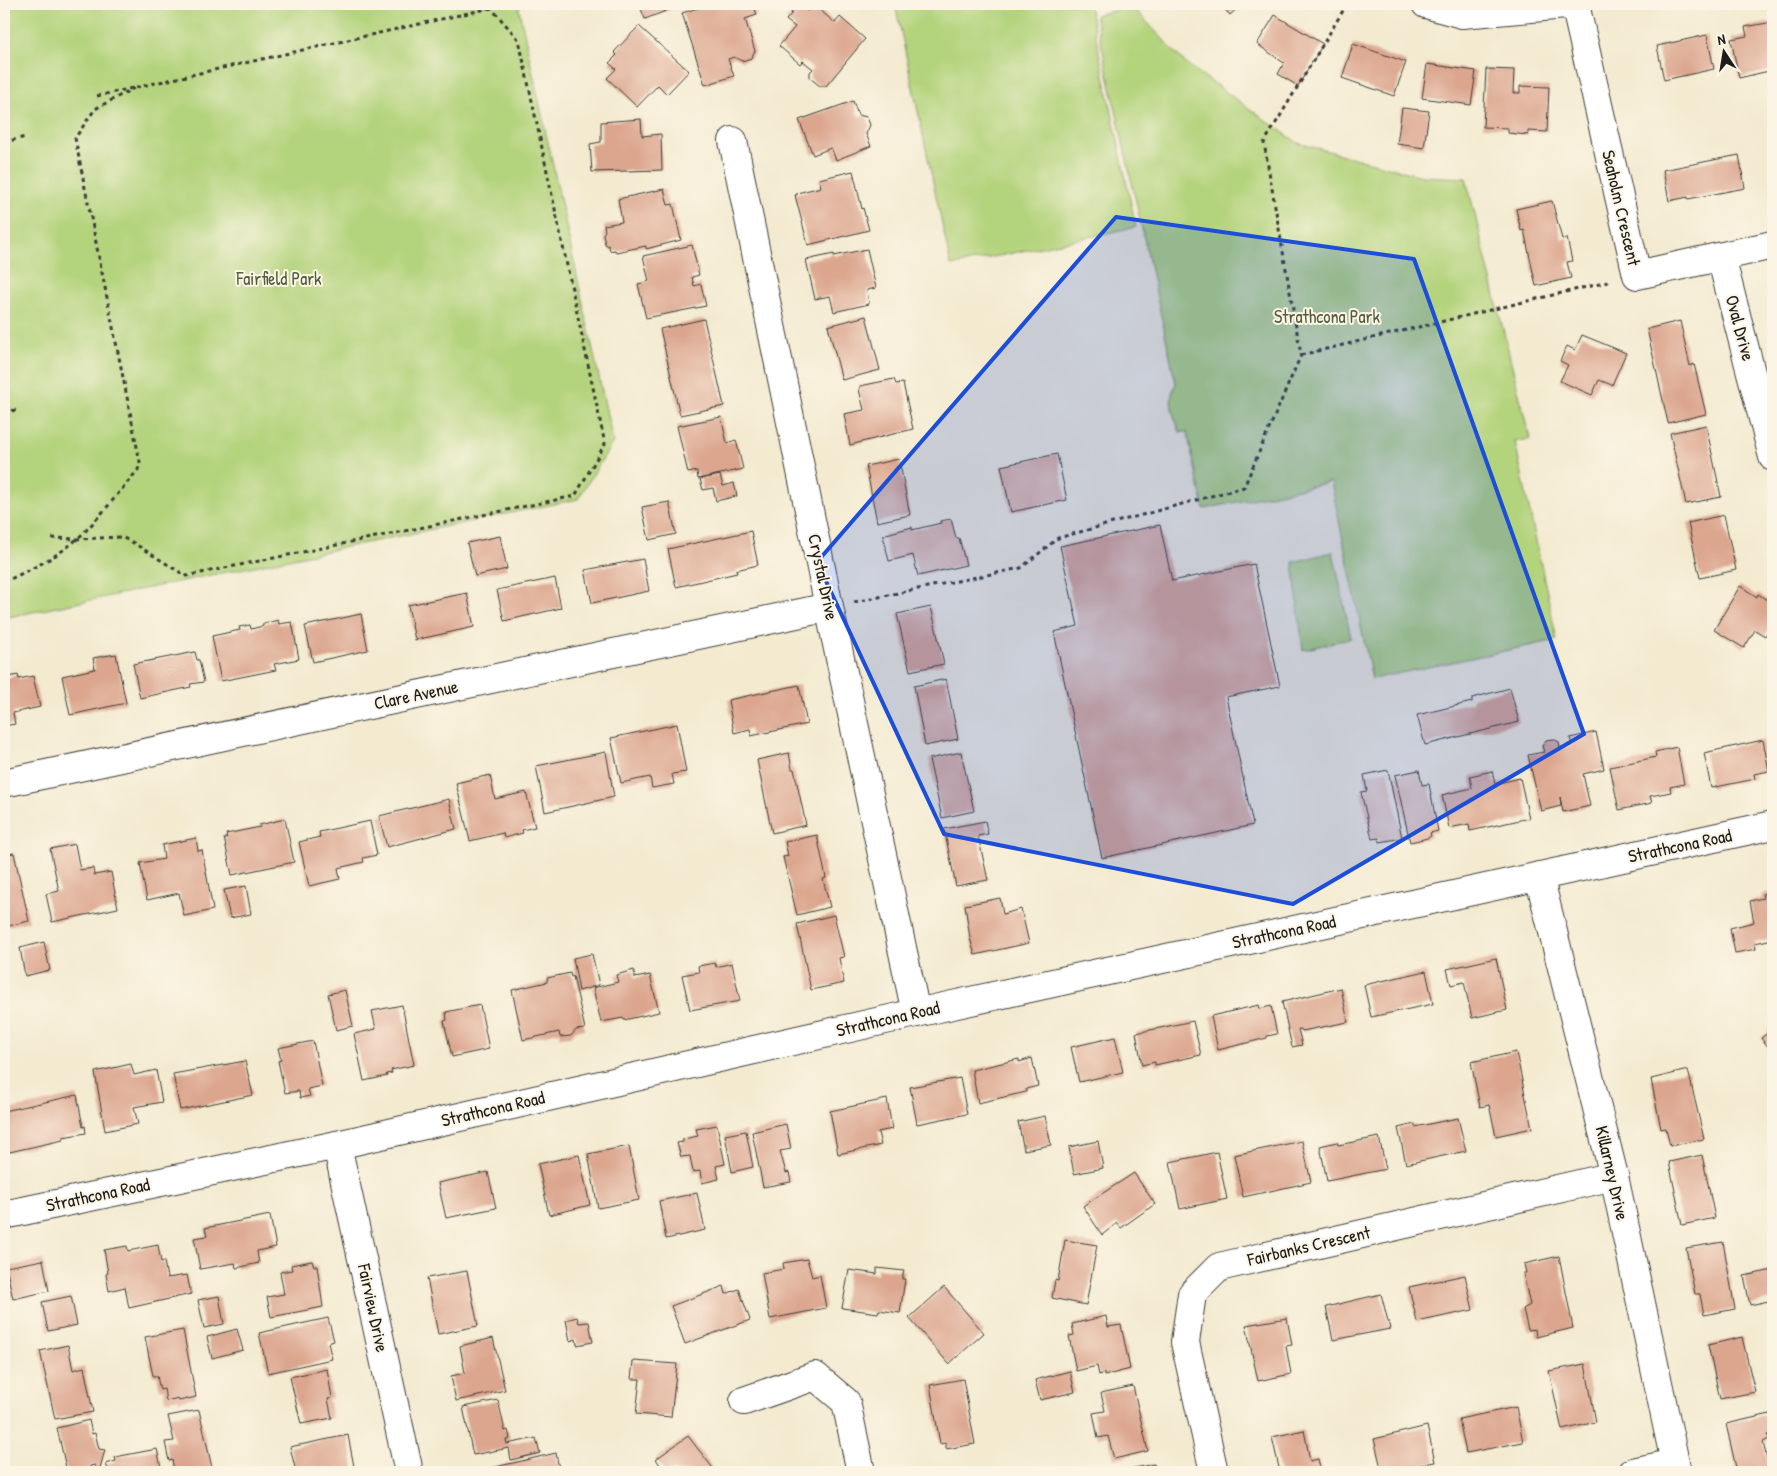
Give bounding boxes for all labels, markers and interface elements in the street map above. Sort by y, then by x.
north arrow [1700,28,1750,78]
text: N [1716,29,1727,49]
street label: Seaholm Crescent [1596,148,1647,269]
park label: Fairfield Park [235,266,322,291]
street label: Oval Drive [1720,292,1761,364]
park label: Strathcona Park [1274,304,1380,329]
street label: Crystal Drive [802,532,845,622]
street label: Clare Avenue [371,673,460,716]
street label: Strathcona Road [1626,822,1734,869]
street label: Strathcona Road [1230,908,1338,955]
street label: Strathcona Road [834,994,942,1043]
street label: Strathcona Road [439,1084,547,1133]
street label: Killarney Drive [1589,1123,1635,1223]
street label: Strathcona Road [44,1171,152,1218]
street label: Fairbanks Crescent [1244,1219,1374,1272]
street label: Fairview Drive [352,1261,395,1354]

